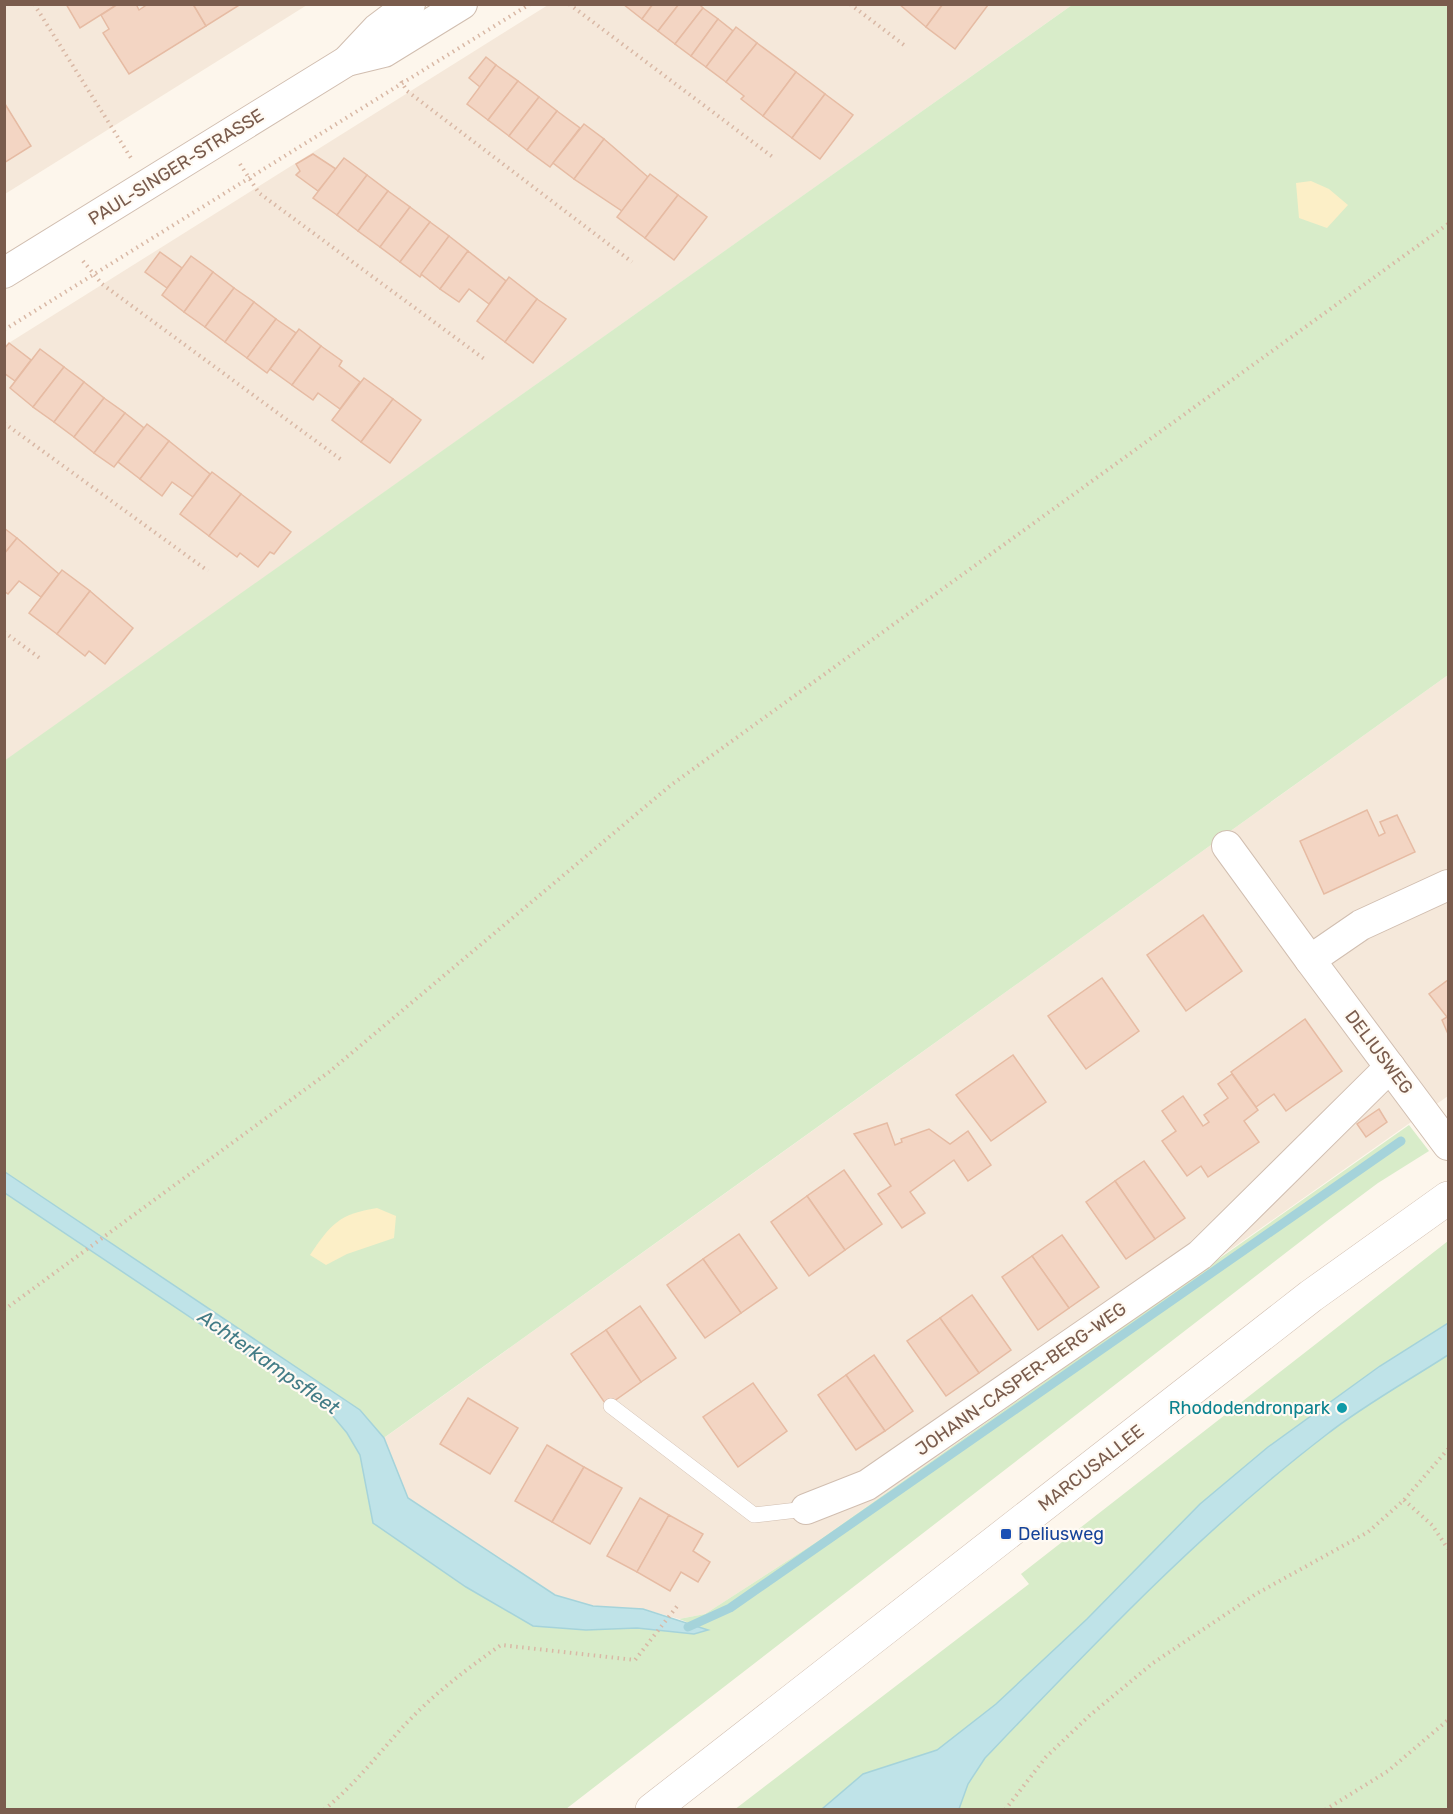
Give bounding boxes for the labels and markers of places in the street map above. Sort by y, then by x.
place label: Rhododendronpark [1169,1397,1331,1419]
marker: Rhododendronpark [1335,1401,1349,1415]
place label: Deliusweg [1018,1523,1104,1545]
marker: Deliusweg [999,1527,1013,1541]

